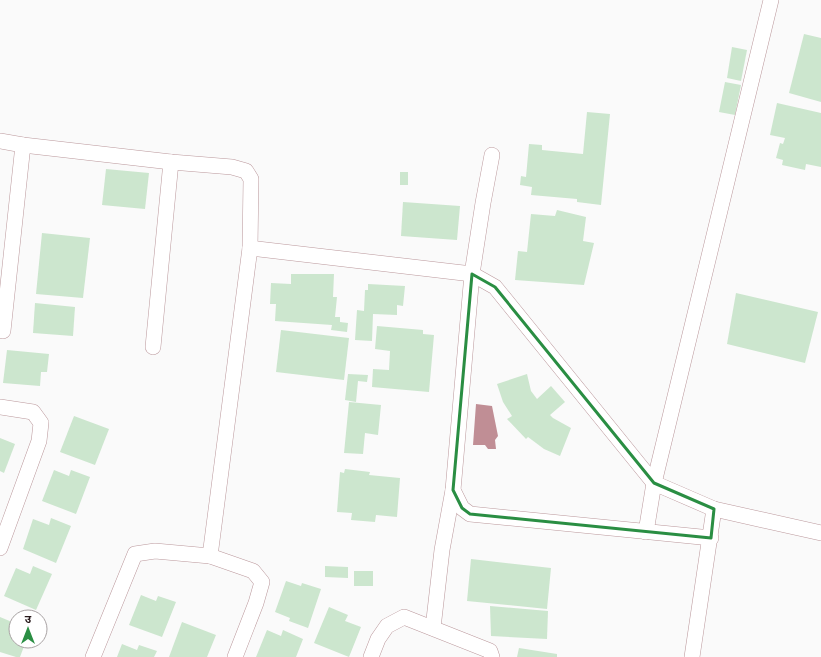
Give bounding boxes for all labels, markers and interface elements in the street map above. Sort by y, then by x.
north arrow [8,609,48,649]
text: उ [25,612,32,627]

